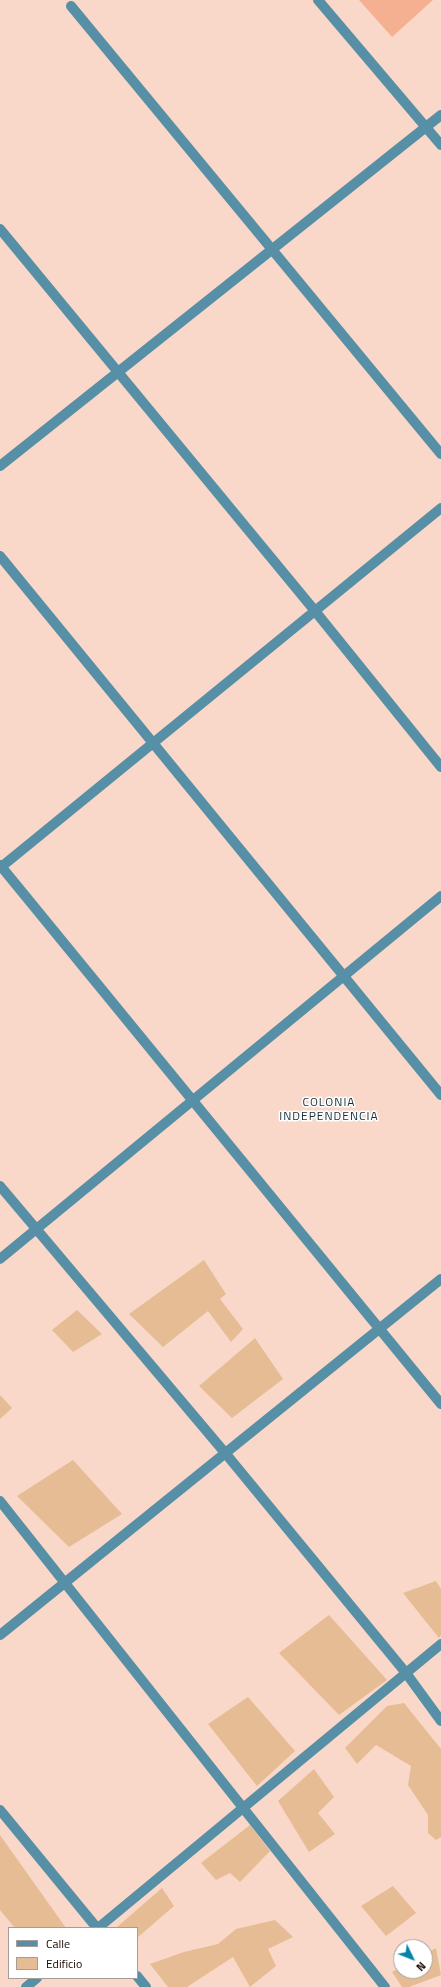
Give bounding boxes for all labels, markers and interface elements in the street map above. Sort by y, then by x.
district label: COLONIA INDEPENDENCIA [279,1096,379,1124]
legend [8,1927,138,1979]
text: Calle [46,1934,70,1953]
north arrow [393,1939,433,1979]
text: Edificio [46,1954,82,1973]
text: N [413,1958,429,1975]

